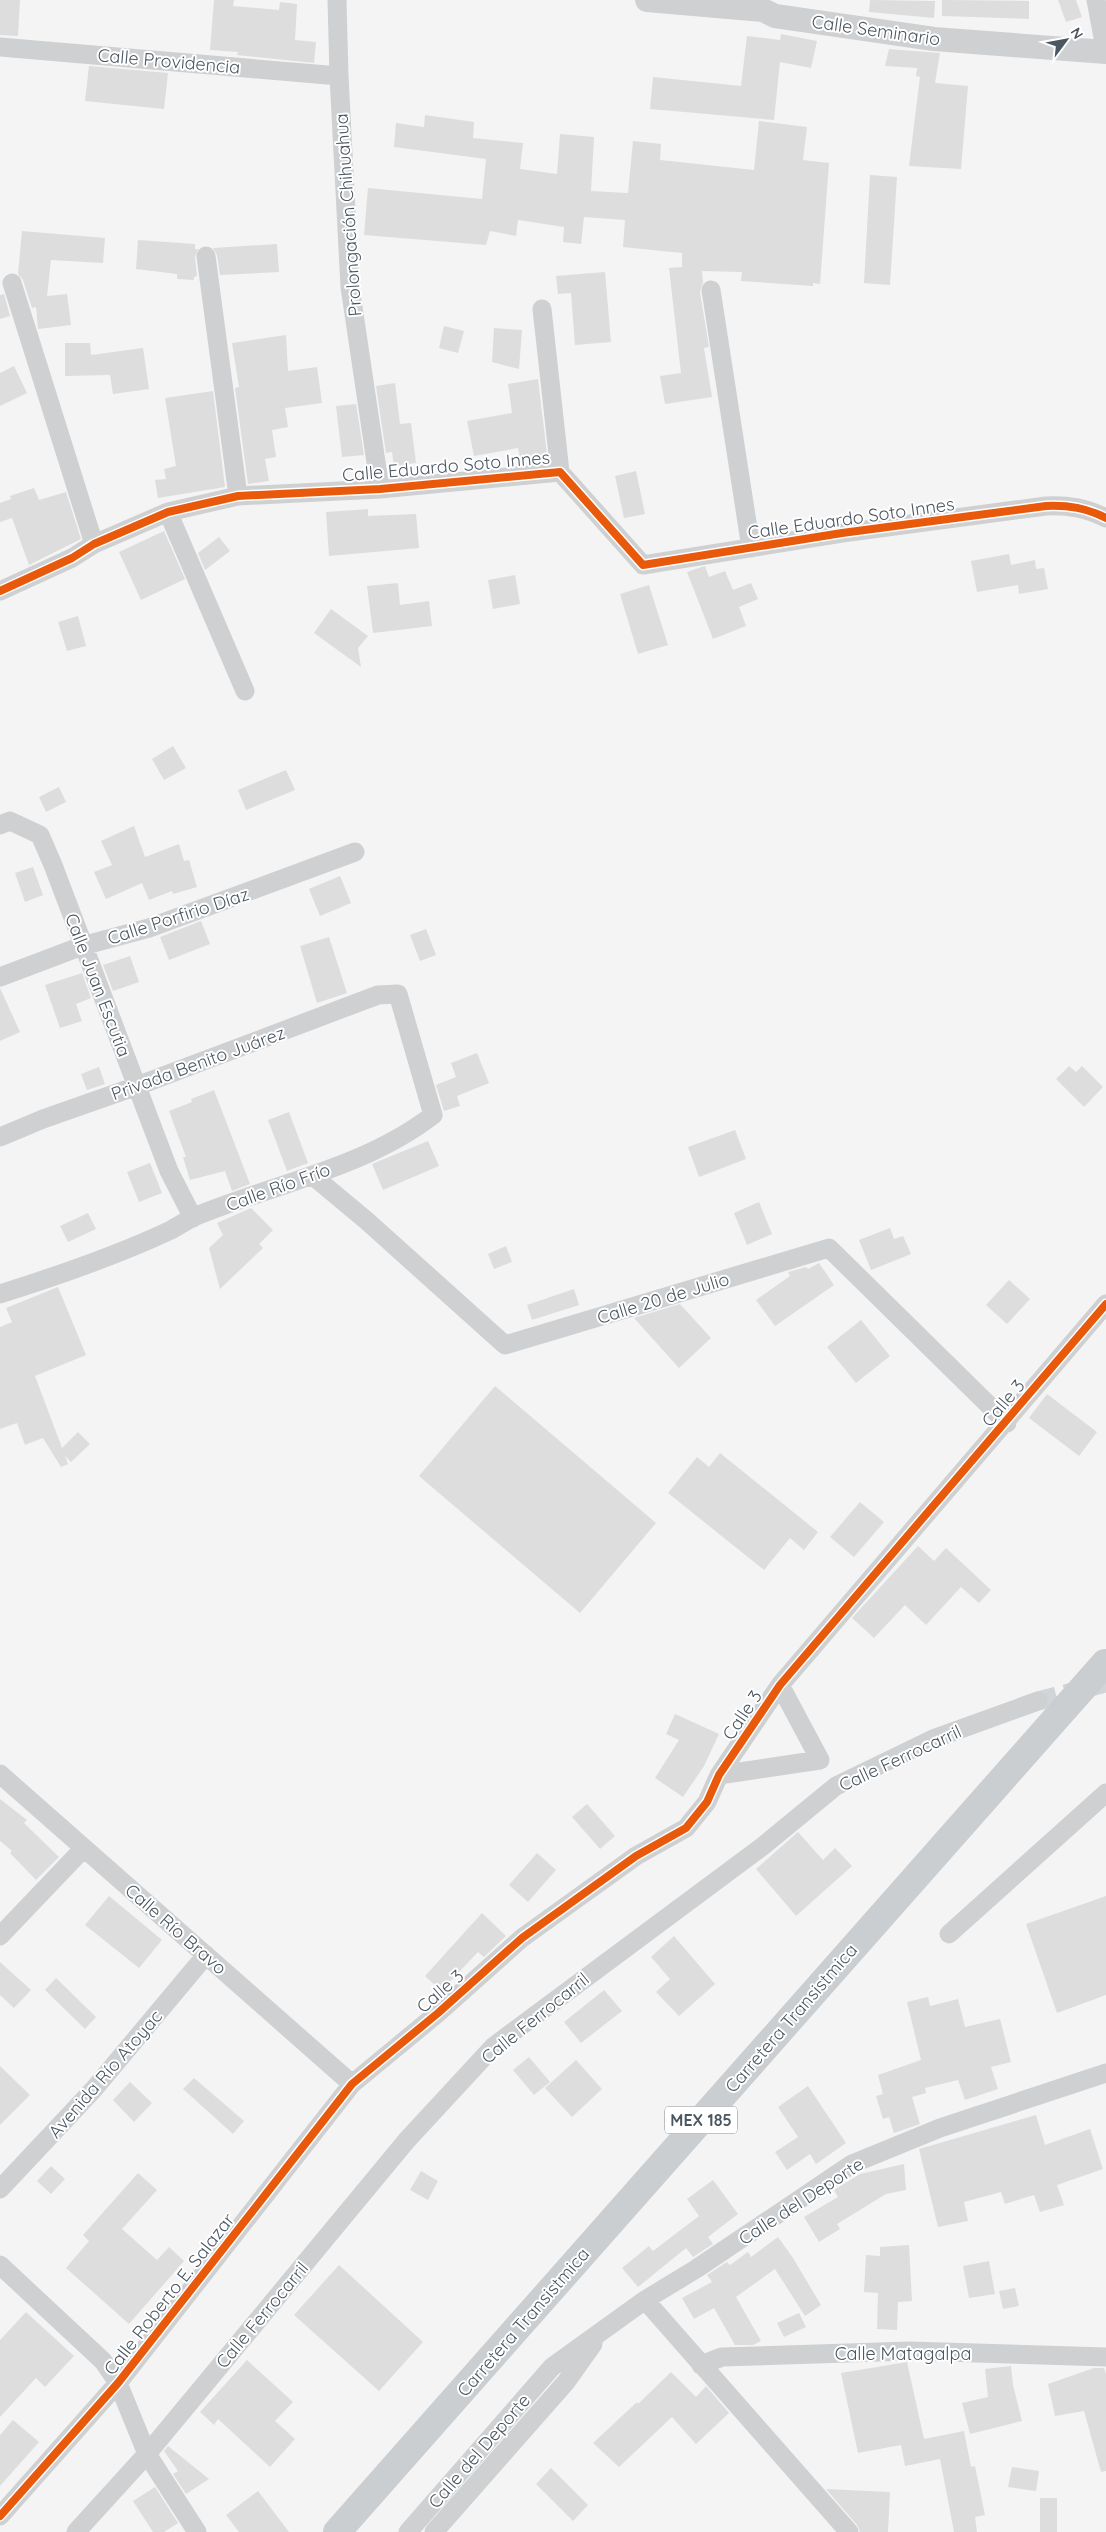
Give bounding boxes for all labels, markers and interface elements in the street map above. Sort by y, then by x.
street label: Calle Seminario [810,10,942,50]
north arrow [1041,15,1091,65]
text: N [1067,24,1087,42]
street label: Calle Providencia [97,43,241,79]
street label: Prolongación Chihuahua [329,113,367,317]
street label: Calle Eduardo Soto Innes [341,445,551,487]
street label: Calle Eduardo Soto Innes [746,492,956,544]
street label: Calle Porfirio Díaz [104,882,252,950]
street label: Calle Juan Escutia [60,910,136,1060]
street label: Privada Benito Juárez [108,1021,288,1105]
street label: Calle Río Frío [223,1158,333,1216]
street label: Calle 20 de Julio [594,1267,732,1329]
street label: Calle 3 [976,1374,1030,1432]
street label: Calle 3 [717,1686,767,1744]
street label: Calle Ferrocarril [835,1720,965,1796]
street label: Calle Río Bravo [121,1879,231,1979]
street label: Carretera Transistmica [720,1939,862,2097]
street label: Calle 3 [412,1964,468,2018]
street label: Calle Ferrocarril [476,1967,594,2069]
street label: Avenida Río Atoyac [43,2005,167,2143]
road number: MEX 185 [665,2106,737,2134]
street label: Calle del Deporte [734,2152,868,2250]
street label: Calle Roberto E. Salazar [99,2208,239,2380]
street label: Carretera Transistmica [452,2243,594,2401]
street label: Calle Ferrocarril [211,2257,313,2373]
street label: Calle Matagalpa [835,2342,971,2365]
street label: Calle del Deporte [423,2389,535,2513]

